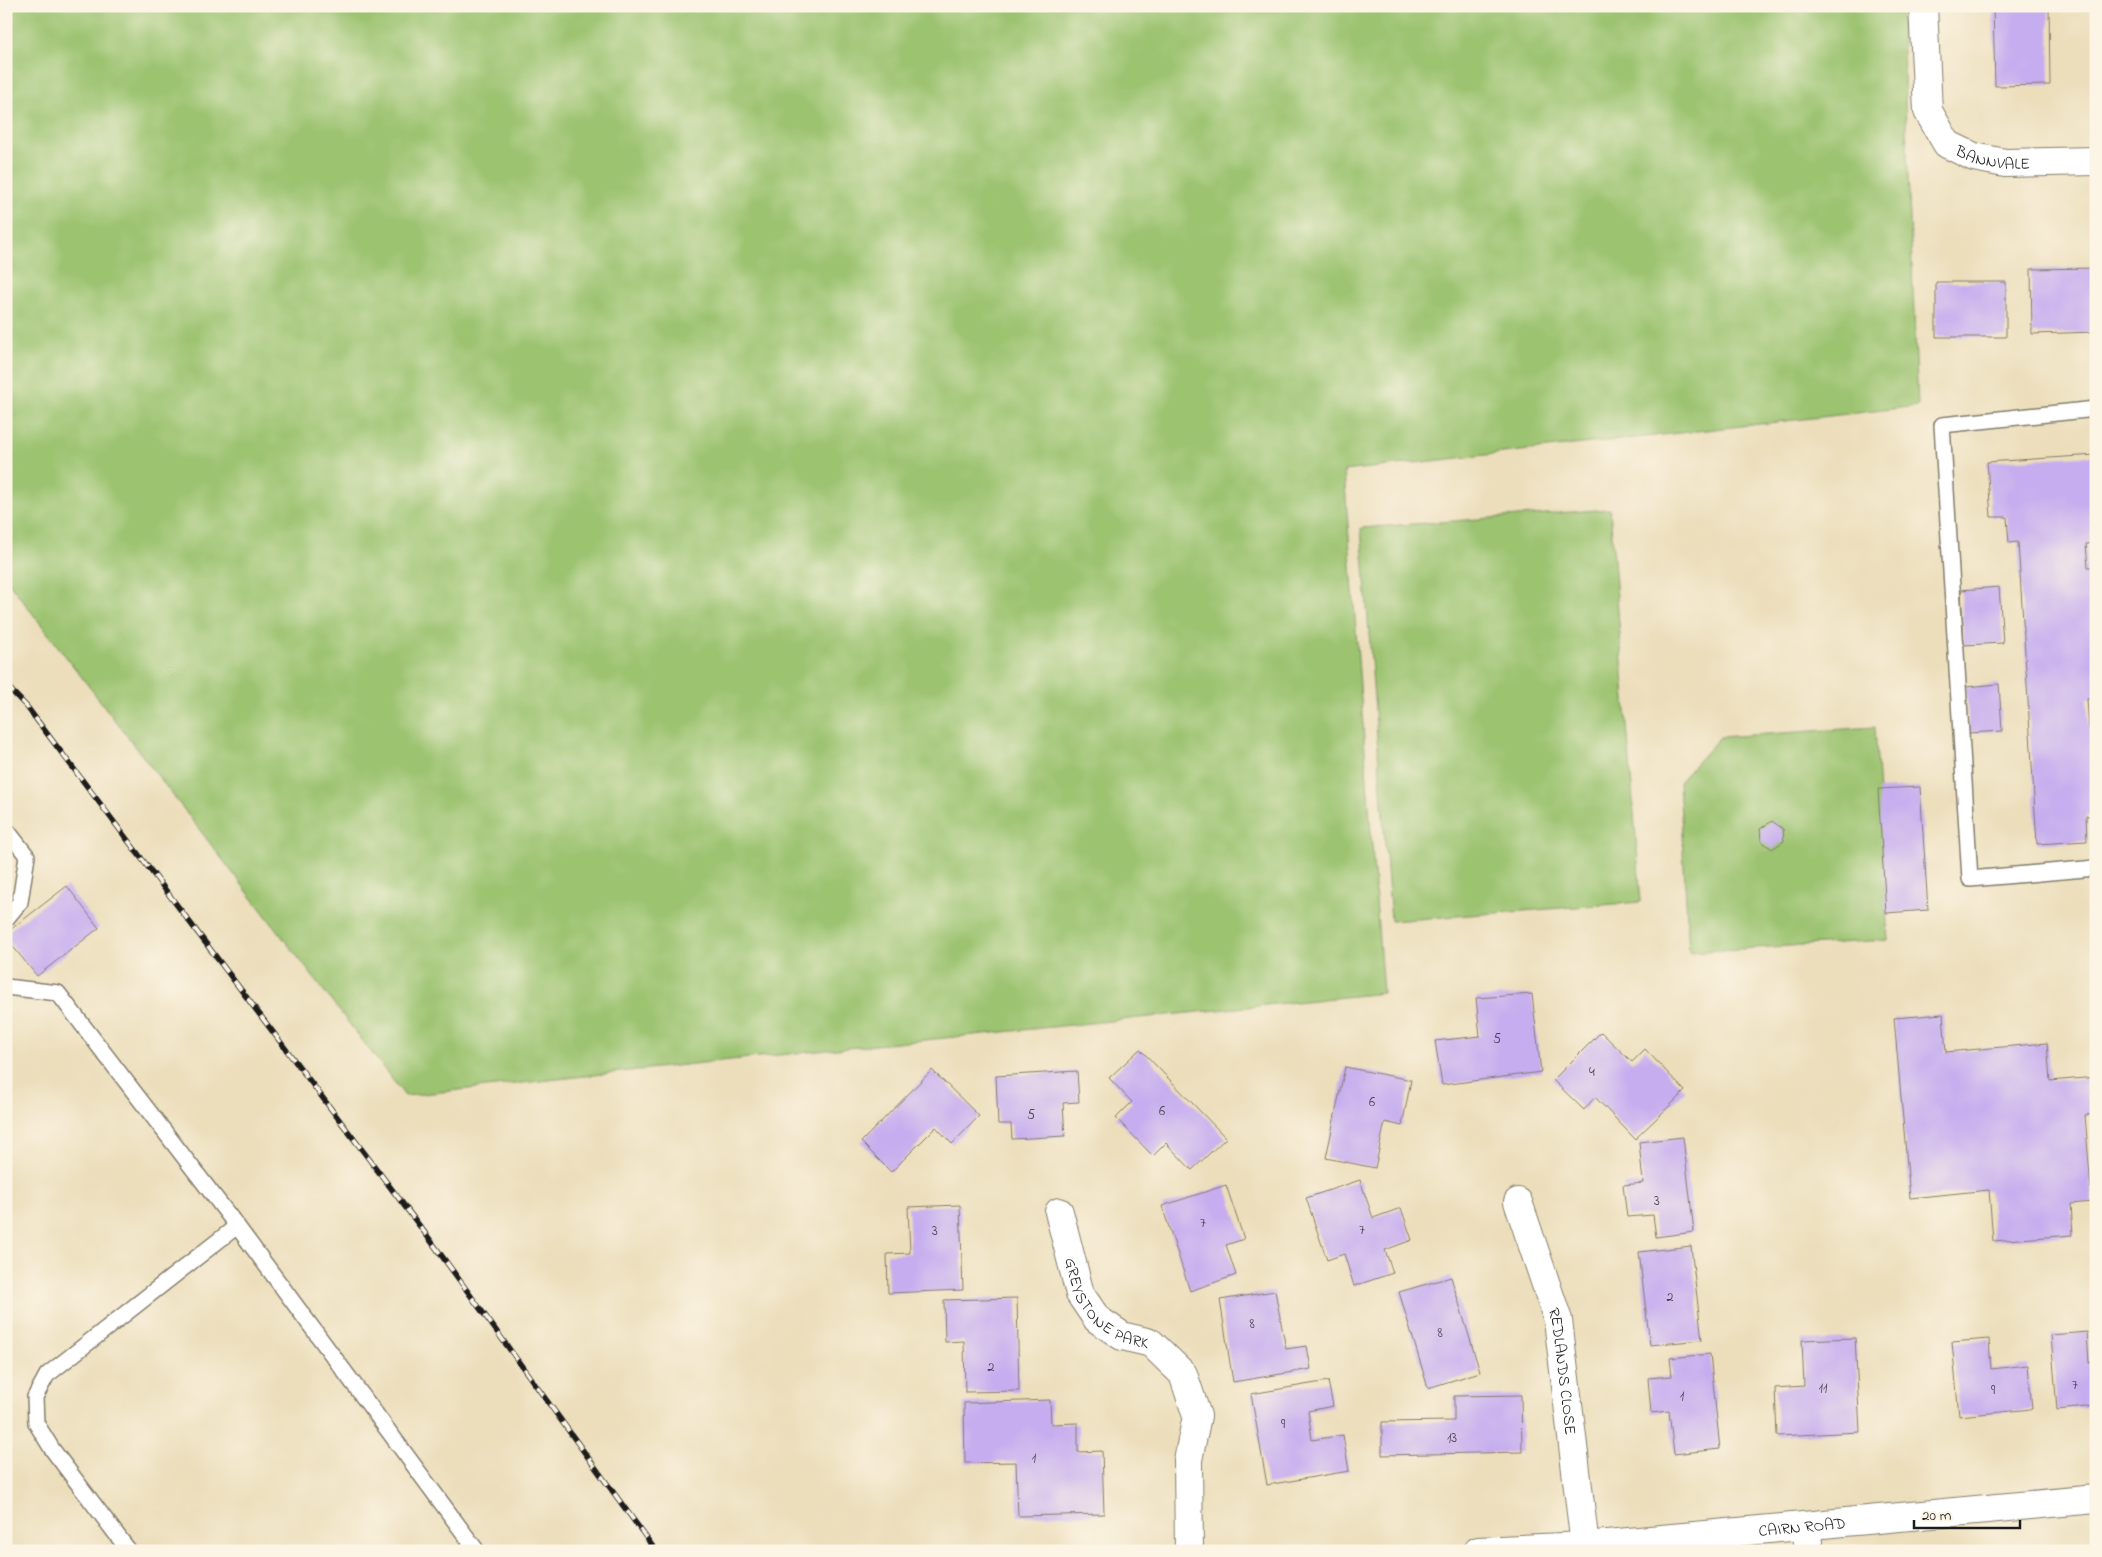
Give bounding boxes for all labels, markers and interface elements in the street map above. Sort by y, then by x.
street label: BANNVALE [1950,139,2030,177]
house number: 5 [1493,1029,1501,1050]
house number: 4 [1589,1062,1595,1083]
house number: 6 [1369,1092,1375,1113]
house number: 6 [1159,1101,1165,1122]
house number: 5 [1027,1105,1035,1126]
house number: 3 [1654,1191,1660,1212]
house number: 7 [1200,1213,1206,1234]
house number: 7 [1359,1220,1365,1241]
house number: 3 [932,1221,938,1242]
street label: GREYSTONE PARK [1057,1255,1151,1356]
house number: 2 [1667,1287,1674,1308]
street label: REDLANDS CLOSE [1541,1305,1582,1436]
house number: 8 [1249,1314,1255,1335]
house number: 8 [1437,1323,1443,1344]
house number: 2 [988,1357,995,1378]
house number: 7 [2072,1375,2078,1396]
house number: 11 [1819,1378,1828,1399]
house number: 9 [1991,1380,1996,1401]
house number: 1 [1680,1386,1685,1407]
house number: 9 [1281,1414,1286,1435]
house number: 13 [1447,1428,1457,1449]
house number: 1 [1032,1448,1037,1469]
scale bar [1914,1497,2021,1529]
text: 20 m [1922,1505,1952,1527]
street label: CAIRN ROAD [1758,1512,1847,1544]

